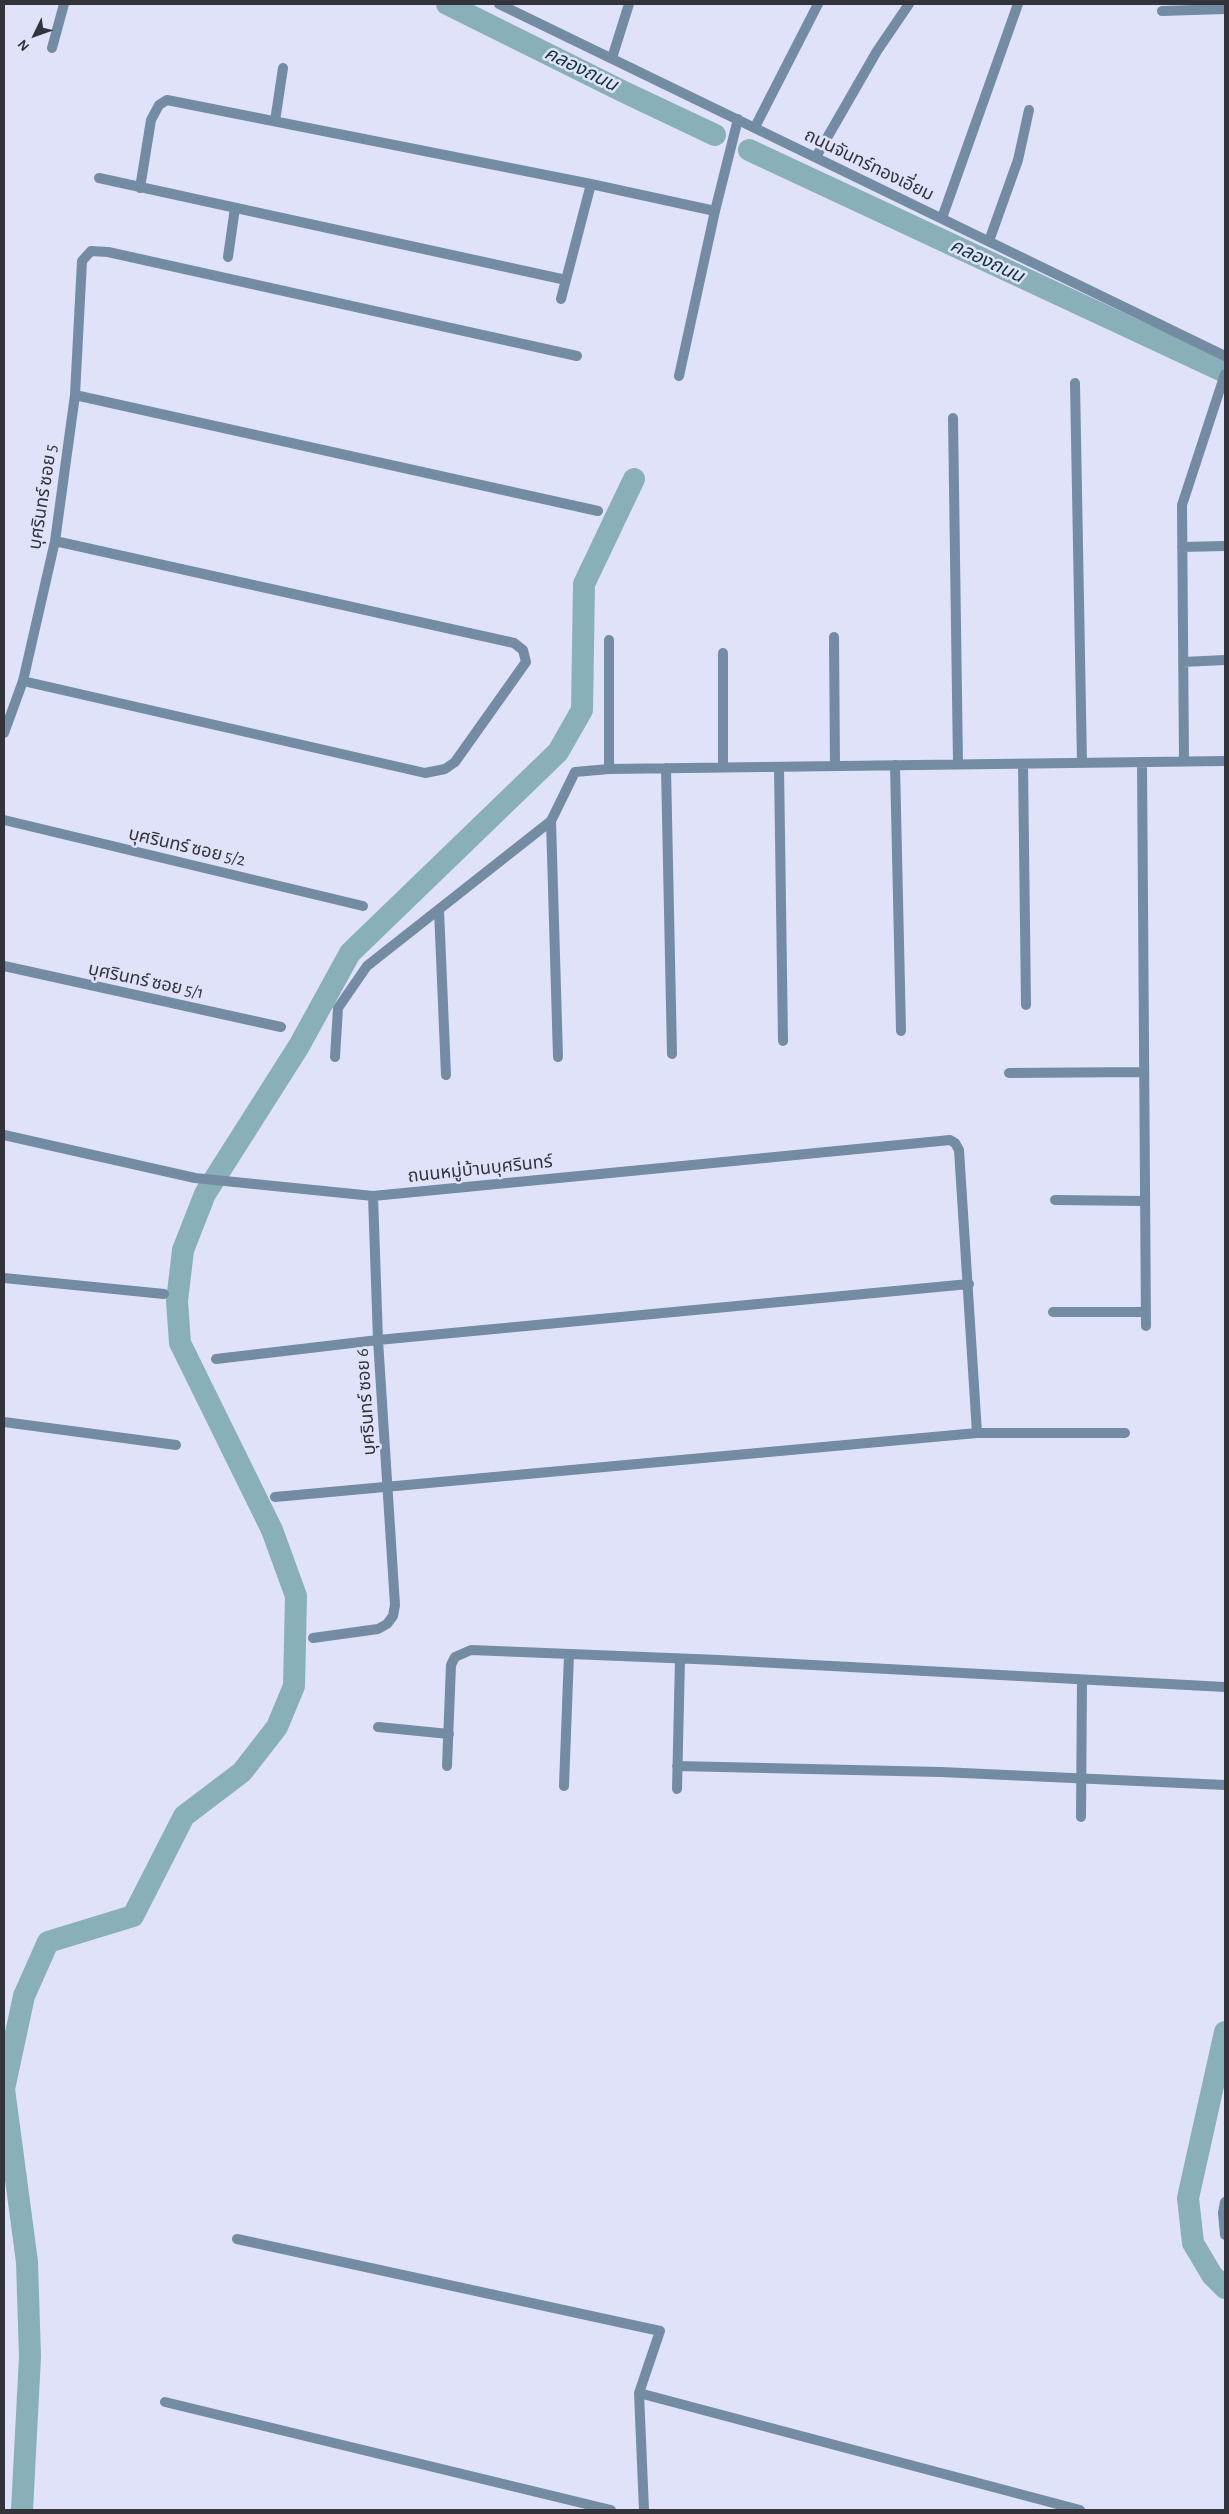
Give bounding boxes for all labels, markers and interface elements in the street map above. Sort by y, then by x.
north arrow [10,10,60,60]
text: N [15,37,32,53]
water label: คลองถนน [541,42,621,96]
street label: ถนนจันทร์ทองเอี่ยม [801,124,937,206]
water label: คลองถนน [947,234,1027,288]
street label: บุศรินทร์ ซอย 5 [24,443,62,551]
street label: บุศรินทร์ ซอย 5/2 [126,823,248,871]
street label: บุศรินทร์ ซอย 5/1 [86,958,206,1004]
street label: ถนนหมู่บ้านบุศรินทร์ [407,1151,553,1187]
street label: บุศรินทร์ ซอย 6 [351,1348,381,1456]

